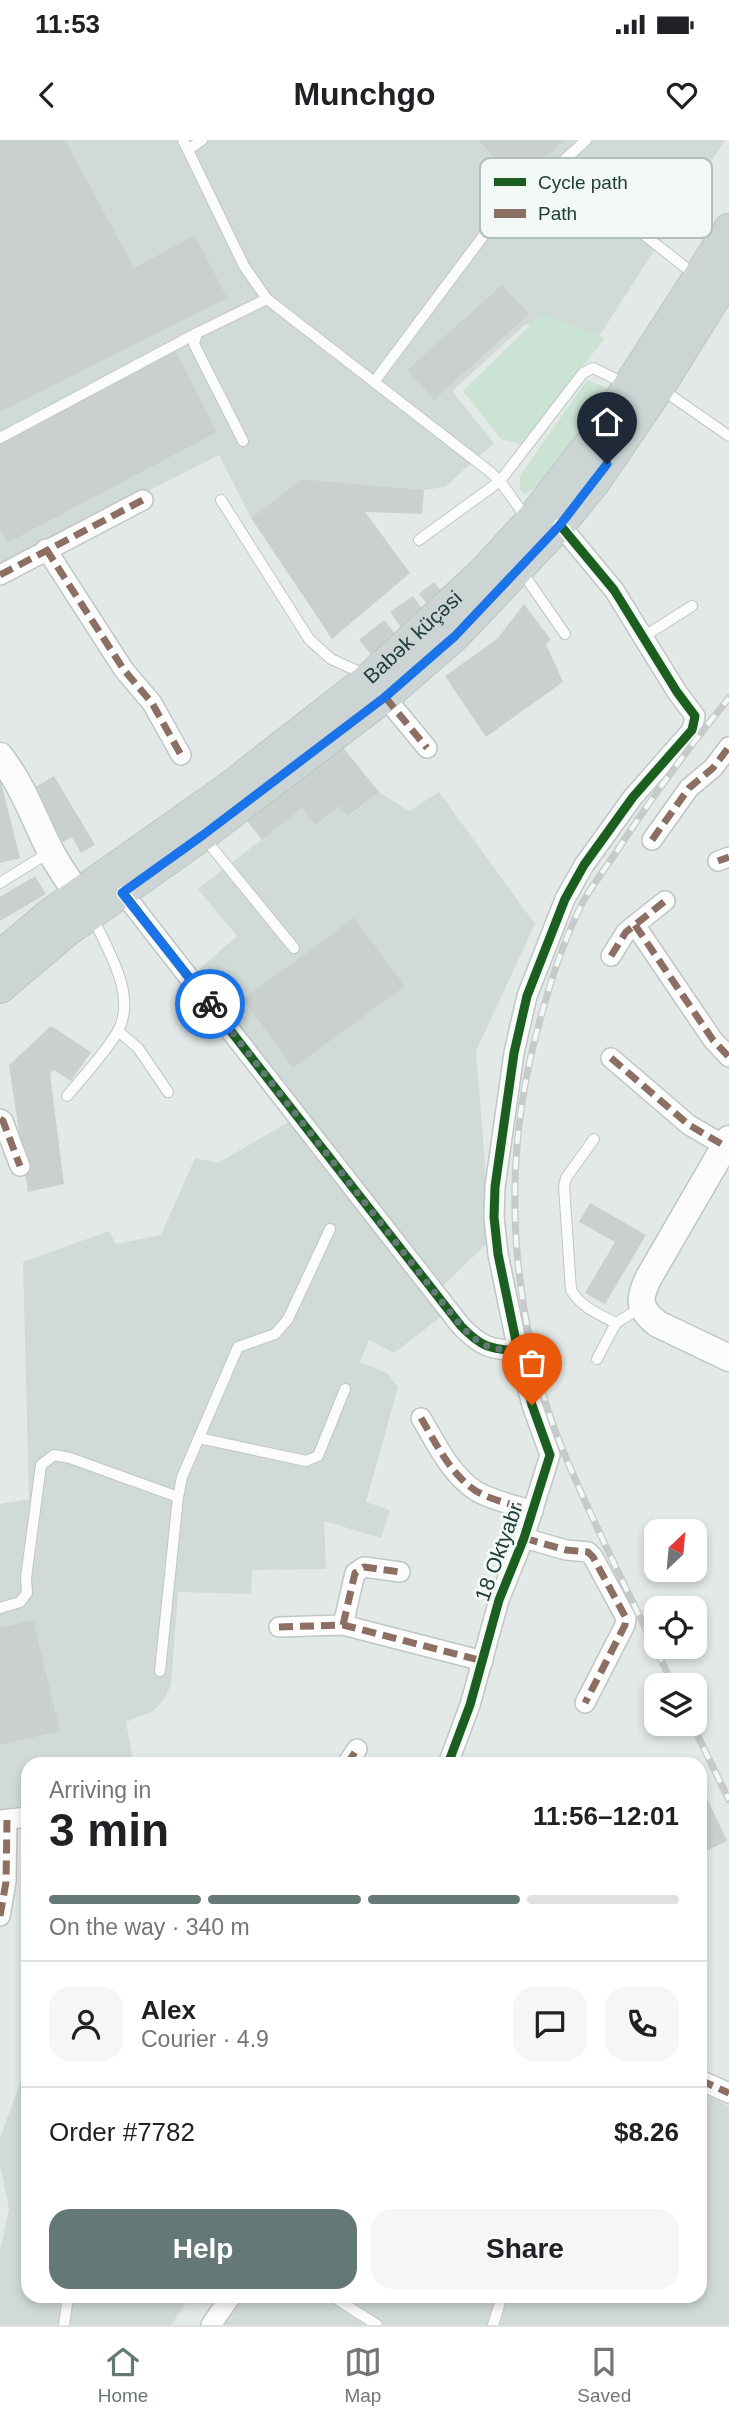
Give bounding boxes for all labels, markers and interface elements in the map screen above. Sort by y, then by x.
text: 11:53 [35,9,100,39]
icon: back [28,76,66,114]
text: Munchgo [293,76,436,112]
icon: heart [663,76,701,114]
legend [480,158,712,238]
text: Cycle path [538,172,628,193]
text: Path [538,203,577,224]
pin [577,392,637,464]
icon: home [588,403,626,441]
street label: Babək küçəsi [359,586,466,688]
courier [175,969,245,1039]
icon: bike [191,985,229,1023]
pin [502,1333,562,1405]
icon: bag [513,1344,551,1382]
street label: 18 Oktyabr [470,1500,527,1604]
north arrow [644,1519,707,1582]
map controls [644,1519,707,1736]
button: locate [644,1596,707,1659]
button: layers [644,1673,707,1736]
text: Arriving in [49,1777,151,1803]
text: 11:56–12:01 [533,1801,679,1831]
text: 3 min [49,1804,169,1856]
text: On the way · 340 m [49,1914,250,1940]
button: person [49,1987,123,2061]
button: chat [513,1987,587,2061]
button: phone [605,1987,679,2061]
text: Alex [141,1995,196,2025]
text: Courier · 4.9 [141,2026,269,2052]
text: Order #7782 [49,2117,195,2147]
text: $8.26 [614,2117,679,2147]
button: Help [49,2209,357,2289]
button: Share [371,2209,679,2289]
tab: Home [98,2343,148,2407]
tab: Map [344,2343,382,2407]
tab: Saved [577,2343,631,2407]

